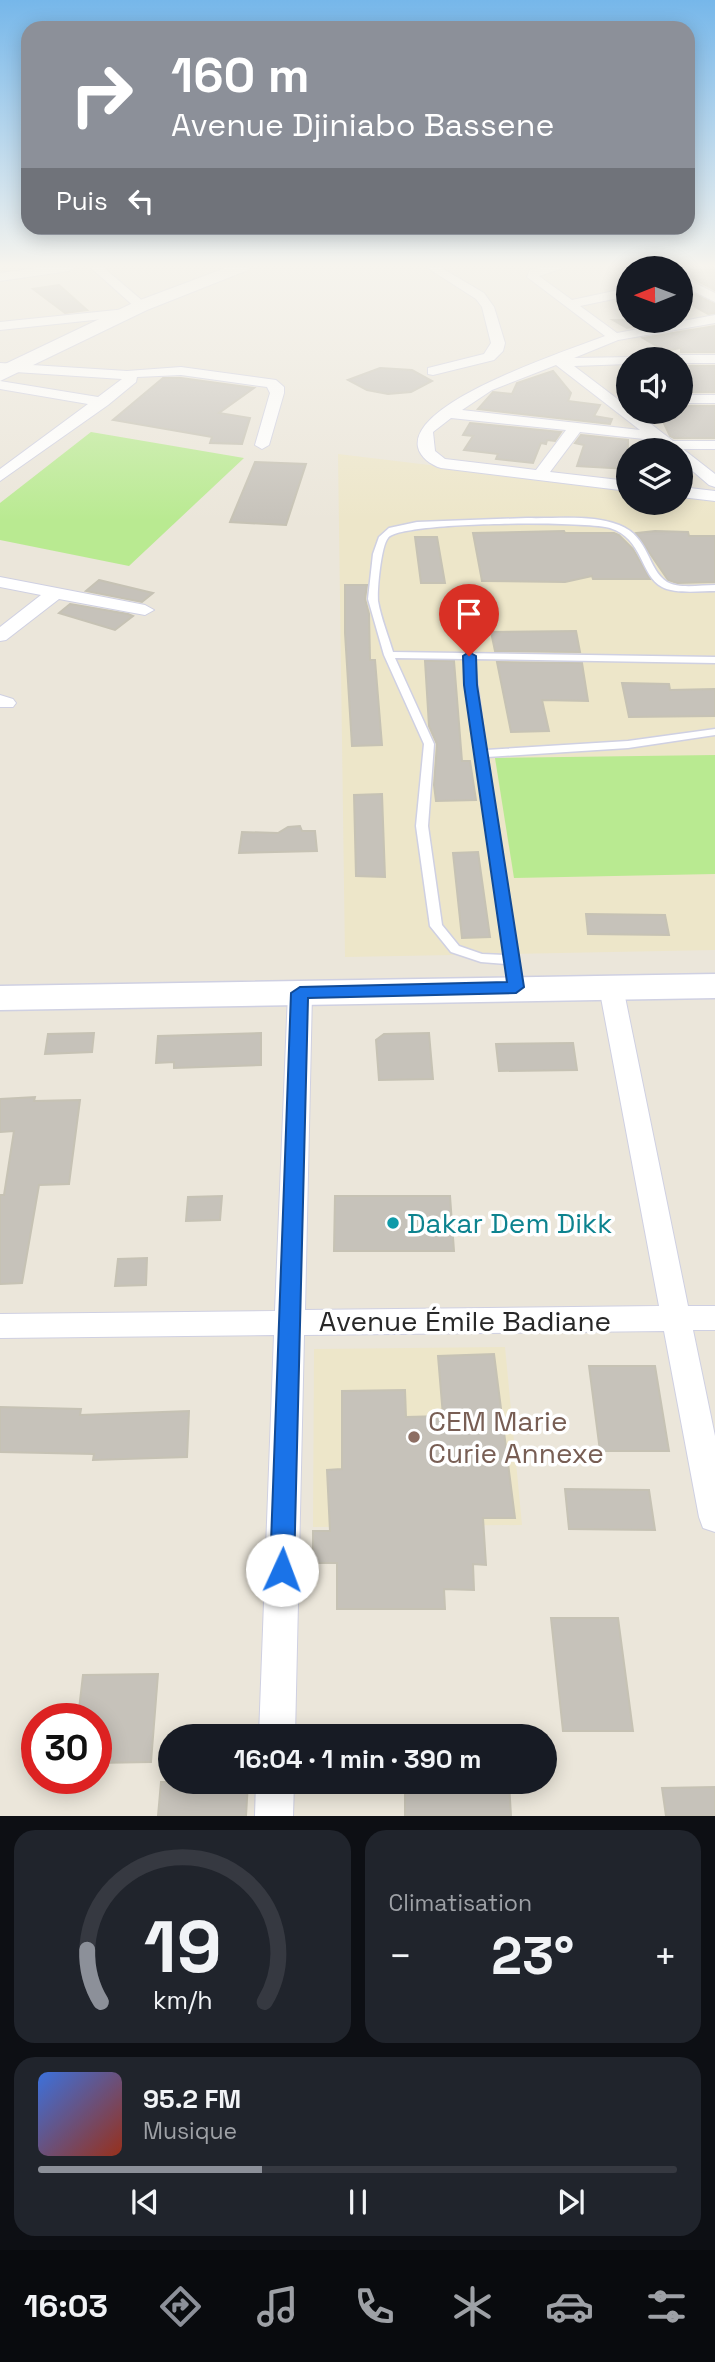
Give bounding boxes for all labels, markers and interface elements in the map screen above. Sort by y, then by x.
text: 160 m [171,44,309,106]
icon: right [56,49,147,140]
text: Avenue Djiniabo Bassene [171,105,554,145]
icon: left [122,182,160,220]
text: Puis [56,184,108,218]
north arrow [616,256,693,332]
map controls [616,256,693,515]
button: sound [616,347,693,424]
button: layers [616,438,693,515]
pin [439,584,499,656]
icon: arrive [450,595,488,633]
place label: Dakar Dem Dikk [407,1205,612,1241]
marker: Dakar Dem Dikk [385,1215,401,1231]
street label: Avenue Émile Badiane [319,1303,611,1339]
place label: CEM Marie Curie Annexe [428,1403,604,1471]
marker: CEM Marie Curie Annexe [406,1429,422,1445]
position arrow [245,1533,319,1607]
speed limit sign: 30 [21,1703,112,1794]
text: 16:04 · 1 min · 390 m [234,1742,481,1776]
text: Climatisation [389,1888,532,1918]
text: 19 [143,1901,221,1994]
text: 23° [491,1923,574,1989]
text: − [389,1932,412,1980]
text: + [653,1932,677,1980]
text: km/h [152,1984,212,2016]
text: 95.2 FM [143,2082,241,2116]
text: Musique [143,2116,237,2146]
icon: previous [126,2183,164,2221]
icon: pause [339,2183,377,2221]
icon: next [552,2183,590,2221]
icon: directions [156,2282,205,2331]
icon: music [253,2282,302,2331]
icon: phone [350,2282,399,2331]
icon: climate [448,2282,497,2331]
icon: car [545,2282,594,2331]
icon: filters [642,2282,691,2331]
text: 16:03 [24,2286,108,2326]

